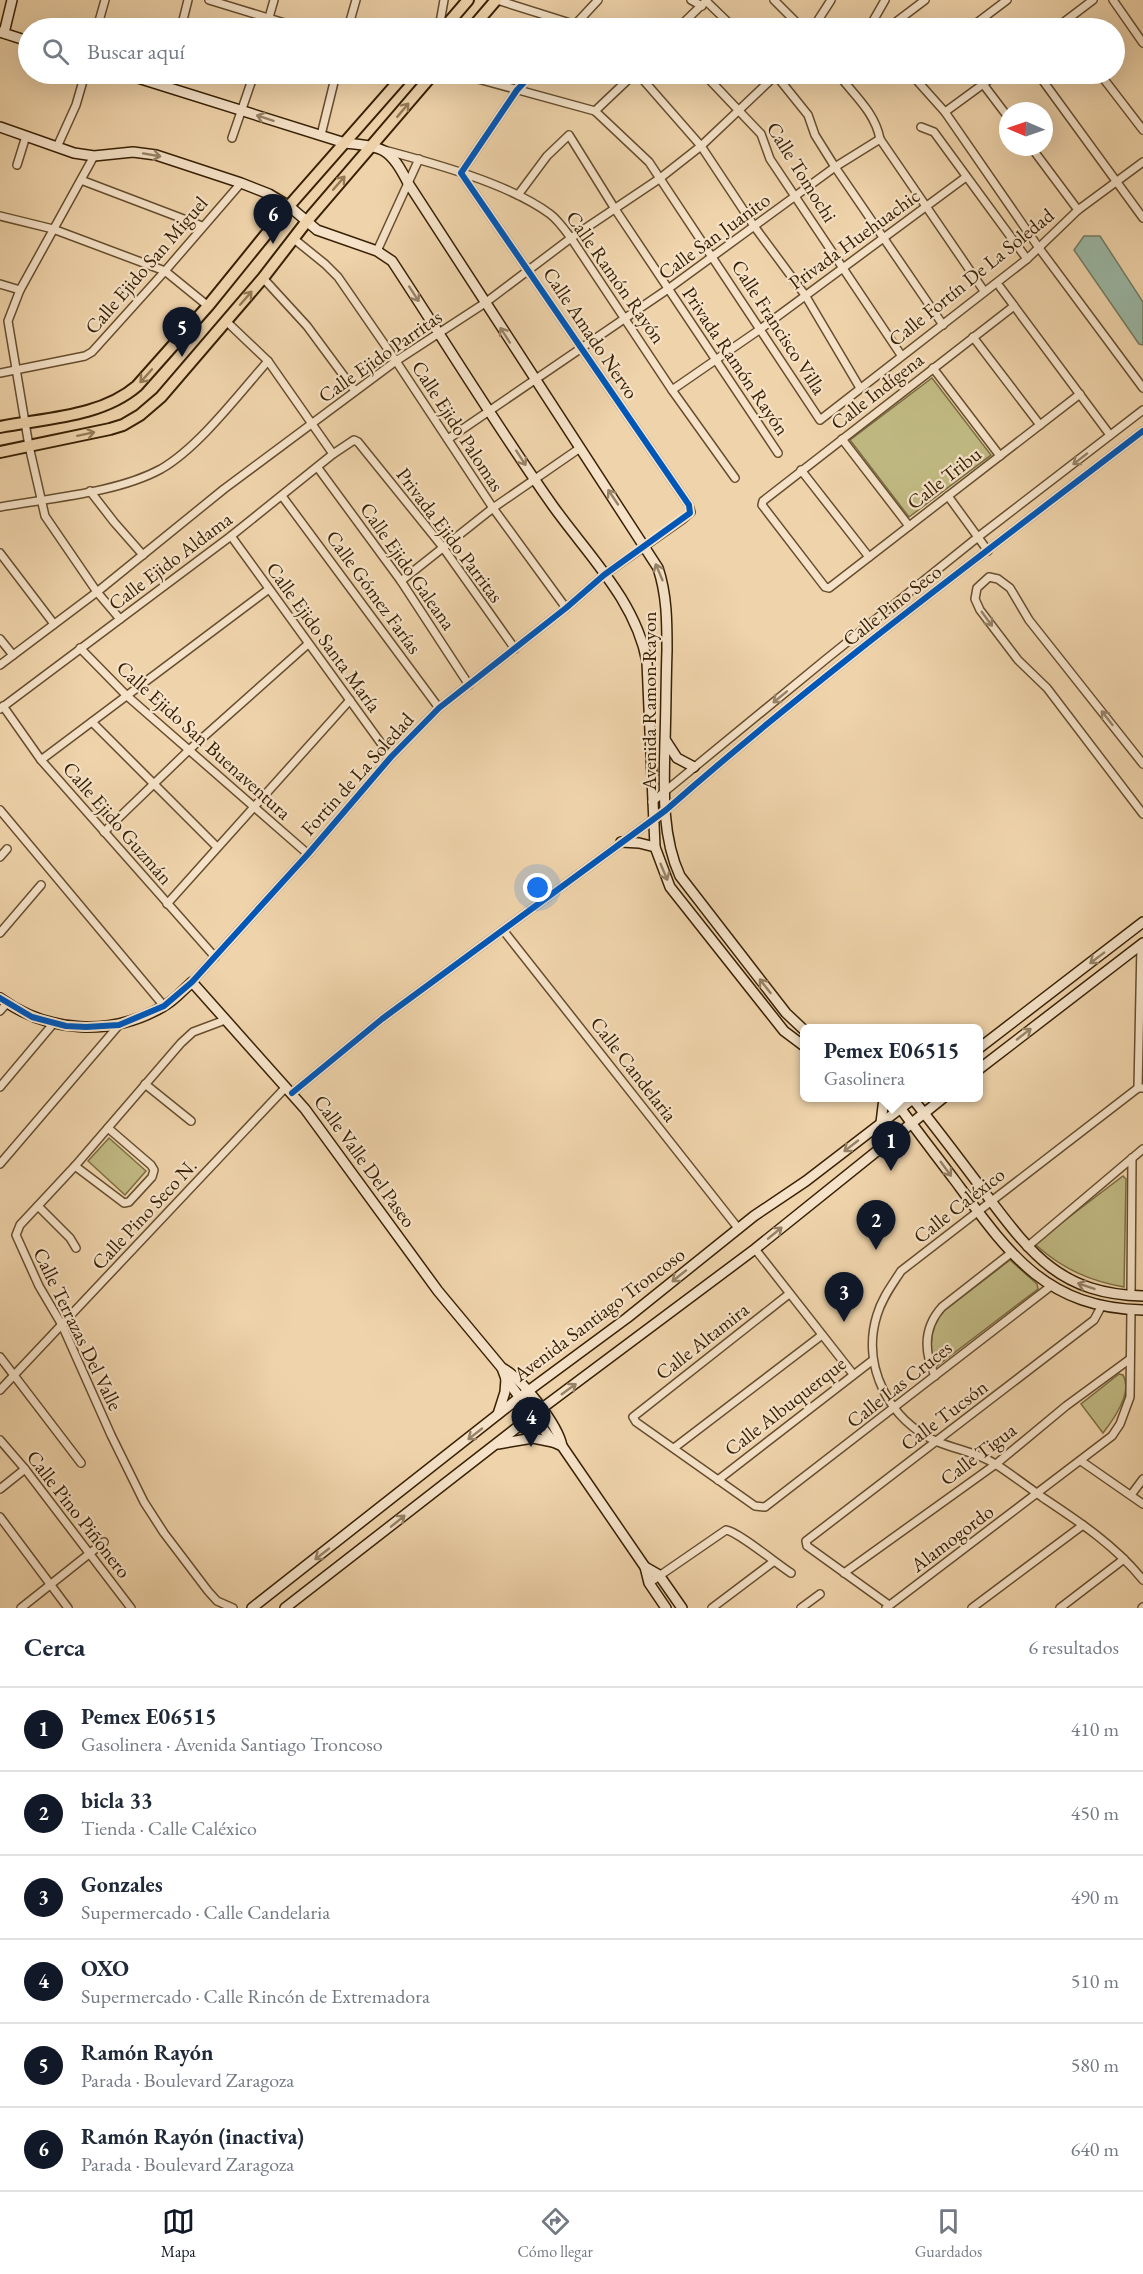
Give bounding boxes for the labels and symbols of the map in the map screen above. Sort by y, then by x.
one-way arrow [396,102,409,118]
north arrow [999,102,1053,156]
one-way arrow [256,111,275,122]
street label: Calle Tomochi [761,117,843,227]
one-way arrow [142,150,161,161]
one-way arrow [333,175,346,191]
street label: Privada Huehuachic [783,183,925,295]
street label: Calle San Juanito [653,187,775,285]
street label: Calle Ejido San Miguel [79,190,213,340]
pin: 6 [254,194,292,244]
street label: Calle Fortín De La Soledad [883,202,1060,352]
street label: Calle Ramón Rayón [560,205,672,349]
street label: Calle Francisco Villa [726,255,832,399]
street label: Calle Amado Nervo [537,262,645,404]
street label: Privada Ramón Rayón [677,282,796,441]
one-way arrow [408,286,420,302]
one-way arrow [239,291,253,306]
street label: Calle Ejido Parritas [313,304,447,408]
pin: 5 [162,308,201,357]
one-way arrow [499,326,512,343]
street label: Calle Indígena [825,347,929,435]
street label: Calle Ejido Palomas [406,356,510,496]
one-way arrow [139,368,153,383]
one-way arrow [77,428,96,440]
street label: Calle Tribu [902,441,987,515]
one-way arrow [514,449,527,466]
one-way arrow [1072,452,1088,465]
street label: Privada Ejido Parritas [391,462,509,608]
one-way arrow [607,490,619,506]
street label: Calle Ejido Galeana [354,497,462,635]
street label: Calle Ejido Aldama [103,506,237,616]
street label: Calle Gómez Farías [320,525,428,659]
street label: Calle Ejido Santa María [261,557,387,717]
street label: Calle Pino Seco [837,558,947,652]
one-way arrow [653,563,664,582]
one-way arrow [980,610,993,626]
street label: Avenida Ramon Rayon [636,611,662,792]
street label: Calle Ejido San Buenaventura [111,655,297,825]
one-way arrow [772,690,788,703]
street label: Fortin de La Soledad [295,706,420,841]
one-way arrow [1101,710,1114,726]
street label: Calle Ejido Guzmán [57,756,179,890]
one-way arrow [658,863,670,881]
your location [523,873,552,902]
one-way arrow [1089,951,1105,964]
one-way arrow [759,979,772,995]
street label: Calle Candelaria [585,1011,683,1127]
one-way arrow [1016,1028,1032,1041]
street label: Calle Valle Del Paseo [308,1089,422,1233]
pin: 1 [872,1122,910,1171]
one-way arrow [843,1139,859,1152]
street label: Calle Pino Seco N. [86,1153,202,1275]
one-way arrow [940,1160,952,1176]
street label: Calle Caléxico [908,1161,1010,1249]
pin: 2 [856,1200,896,1250]
one-way arrow [767,1227,783,1240]
street label: Avenida Santiago Troncoso [507,1241,690,1388]
street label: Calle Terrazas Del Valle [27,1243,129,1415]
one-way arrow [671,1270,687,1283]
pin: 3 [824,1272,864,1322]
one-way arrow [1077,1279,1096,1290]
street label: Calle Altamira [650,1296,754,1386]
street label: Calle Las Cruces [841,1335,957,1433]
street label: Calle Albuquerque [719,1350,851,1462]
street label: Calle Tucsón [895,1373,993,1456]
one-way arrow [560,1382,576,1395]
pin: 4 [512,1398,550,1447]
street label: Calle Tigua [935,1417,1021,1491]
one-way arrow [467,1427,483,1440]
street label: Calle Pino Piñonero [21,1445,137,1583]
street label: Alamogordo [904,1498,999,1578]
one-way arrow [390,1514,406,1527]
one-way arrow [314,1548,330,1561]

